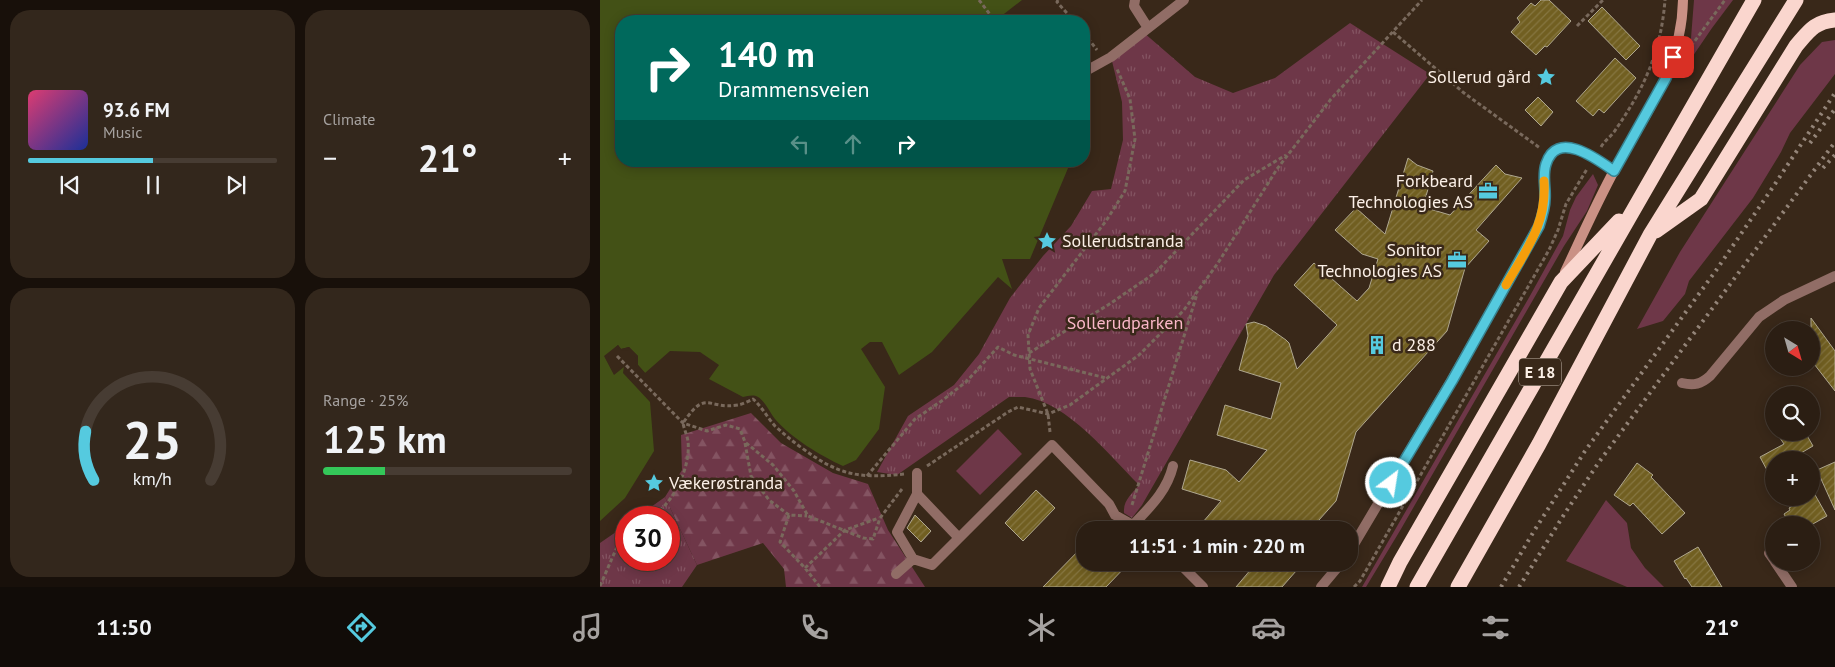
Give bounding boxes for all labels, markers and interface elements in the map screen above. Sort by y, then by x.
text: 140 m [718,31,815,77]
icon: right [635,35,700,100]
pin [1652,36,1694,78]
icon: arrive [1659,43,1687,71]
place label: Sollerud gård [1427,65,1531,88]
place icon: Sollerud gård [1535,66,1557,88]
text: Drammensveien [718,75,870,103]
text: 93.6 FM [103,98,170,122]
text: Climate [323,109,375,129]
text: Music [103,122,143,142]
icon: left [786,130,814,158]
icon: ahead [839,130,867,158]
icon: right [892,130,920,158]
text: 21° [418,133,477,182]
text: − [323,139,337,176]
text: + [558,139,572,176]
place label: Forkbeard Technologies AS [1348,169,1473,213]
icon: previous [56,171,84,199]
icon: pause [139,171,167,199]
icon: next [222,171,250,199]
office icon: Forkbeard Technologies AS [1477,180,1499,202]
place label: Sollerudstranda [1062,229,1184,252]
place icon: Sollerudstranda [1036,230,1058,252]
place label: Sonitor Technologies AS [1317,238,1442,282]
office icon: Sonitor Technologies AS [1446,249,1468,271]
park label: Sollerudparken [1067,311,1183,334]
north arrow [1765,321,1820,376]
map controls [1765,321,1820,571]
place label: d 288 [1392,333,1436,356]
building icon: d 288 [1366,334,1388,356]
road number: E 18 [1519,358,1561,386]
button: search [1765,386,1820,441]
text: Range · 25% [323,390,408,410]
text: 25 [123,406,182,473]
text: 125 km [323,414,447,463]
button: + [1765,451,1820,506]
position arrow [1364,456,1416,508]
text: km/h [133,467,172,490]
place label: Vækerøstranda [668,471,783,494]
place icon: Vækerøstranda [643,472,665,494]
speed limit sign: 30 [615,506,680,571]
button: − [1765,516,1820,571]
text: 11:51 · 1 min · 220 m [1129,534,1305,558]
icon: directions [344,610,379,645]
icon: music [570,610,605,645]
icon: phone [797,610,832,645]
icon: climate [1024,610,1059,645]
icon: car [1251,610,1286,645]
icon: filters [1478,610,1513,645]
text: 11:50 [96,613,152,641]
text: 21° [1704,613,1739,641]

